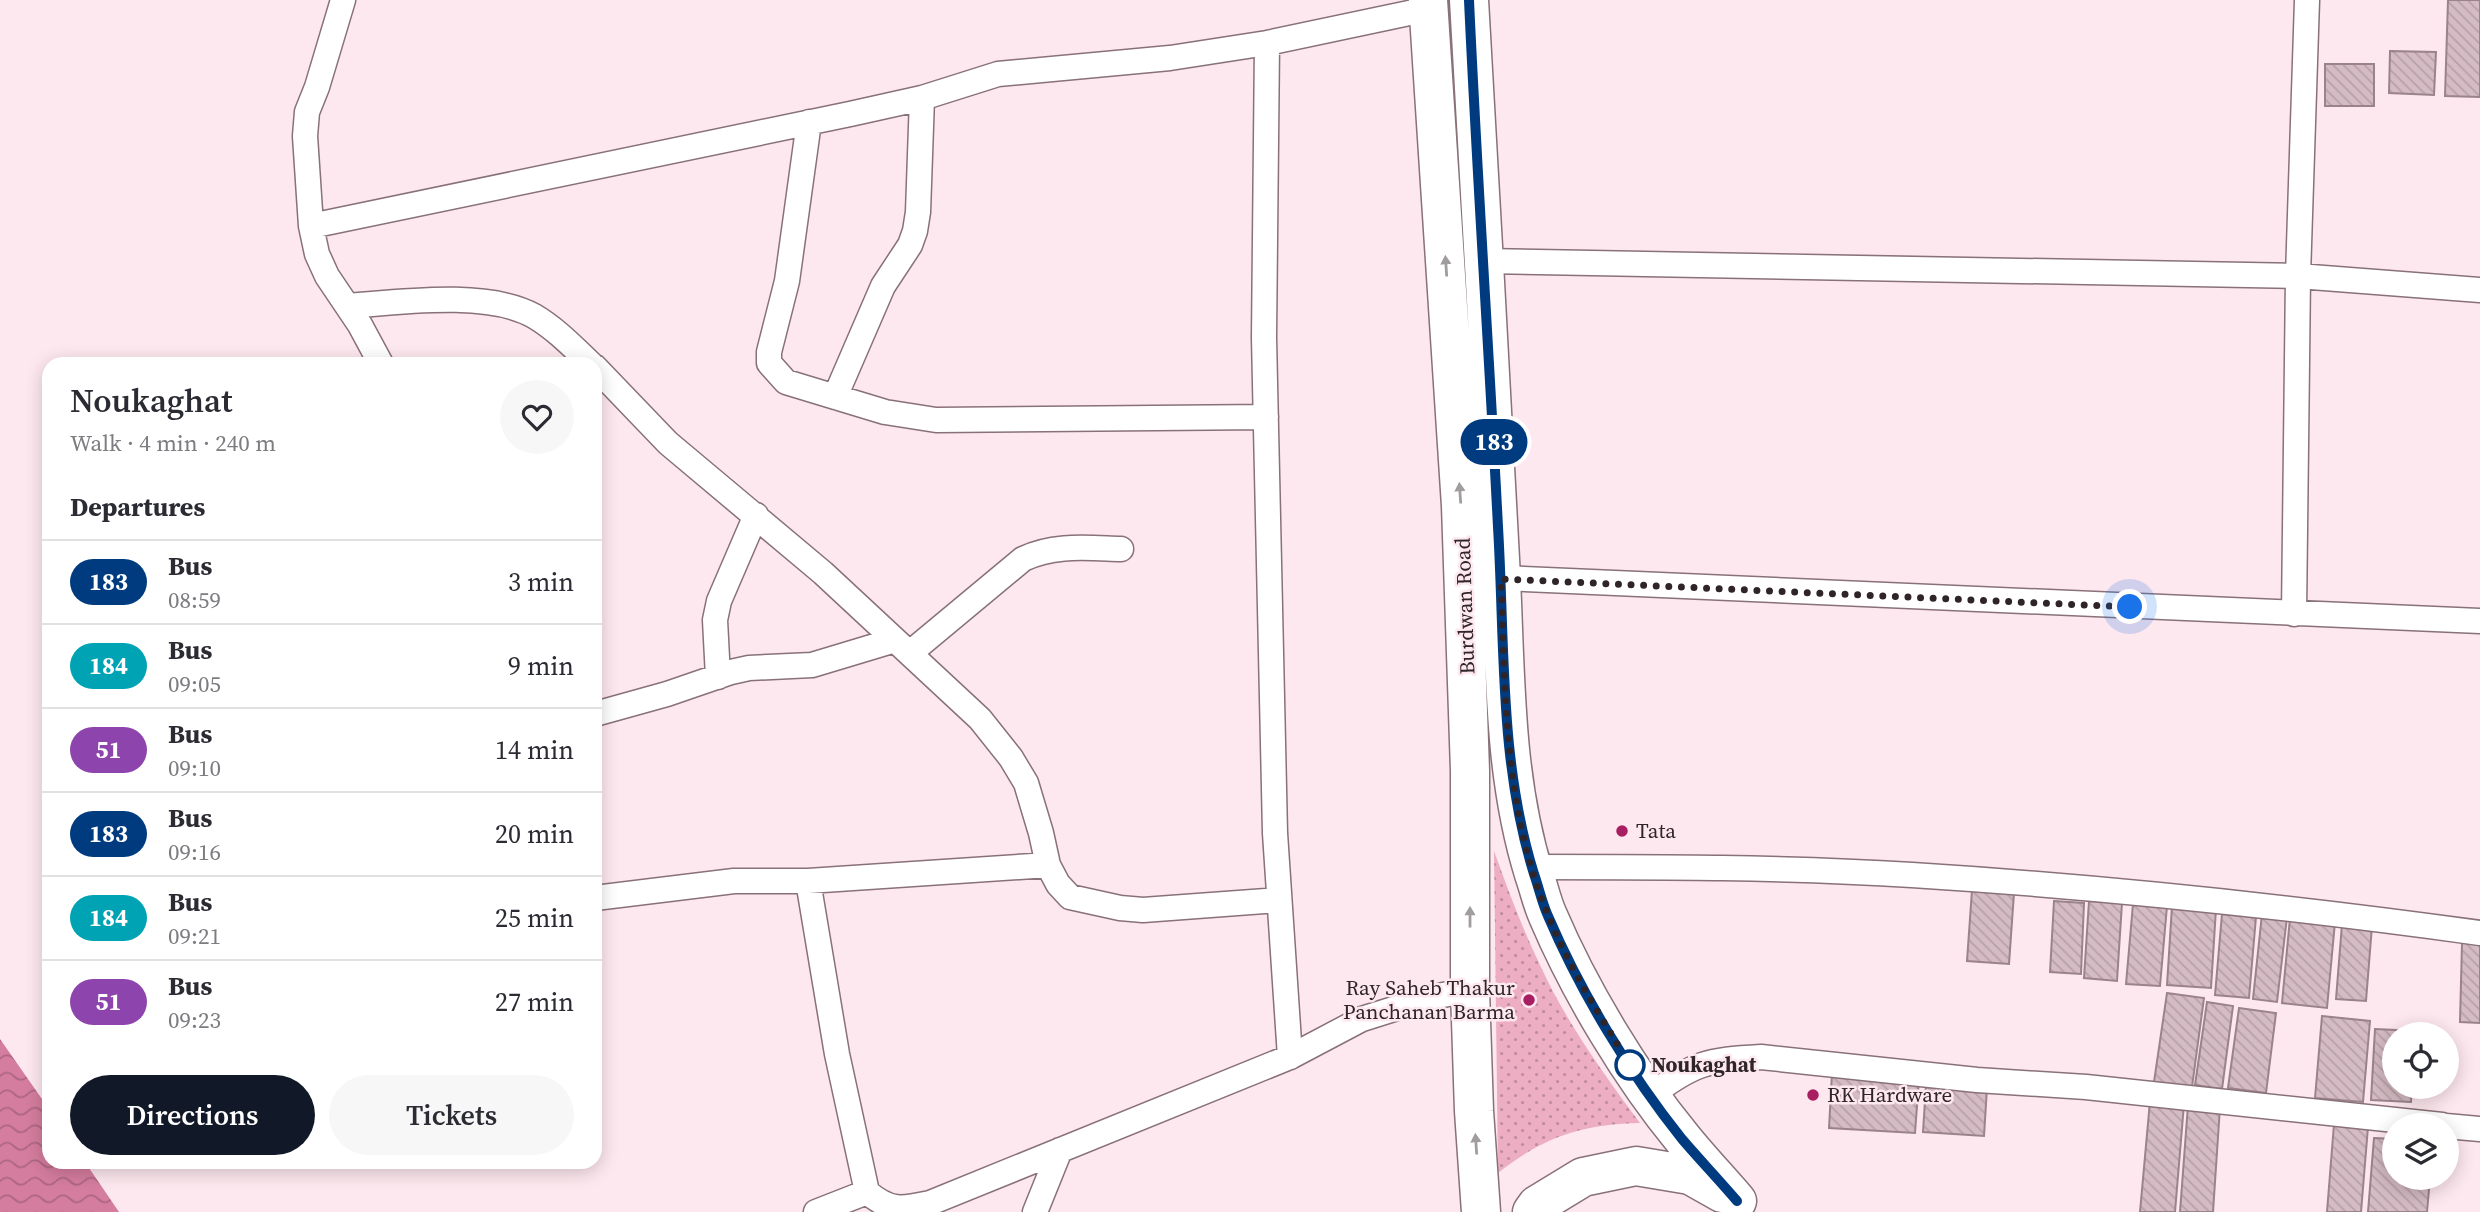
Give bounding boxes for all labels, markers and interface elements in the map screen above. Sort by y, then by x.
one-way arrow [1440,255,1451,277]
text: Noukaghat [70,378,232,423]
button: heart [500,380,574,454]
line badge: 183 [1454,419,1534,465]
text: 183 [1474,425,1514,458]
text: Walk · 4 min · 240 m [70,427,276,459]
one-way arrow [1454,482,1465,504]
text: Departures [70,489,205,525]
street label: Burdwan Road [1448,537,1481,675]
text: Bus [168,548,212,584]
text: 3 min [508,564,574,600]
text: 183 [89,565,128,598]
text: 08:59 [168,584,221,616]
your location [2112,589,2147,624]
text: Bus [168,632,212,668]
text: 9 min [508,648,574,684]
text: 184 [89,649,128,682]
text: 09:05 [168,668,221,700]
text: Bus [168,716,212,752]
text: 14 min [495,732,574,768]
text: 51 [95,733,122,766]
text: 09:10 [168,752,221,784]
text: Bus [168,800,212,836]
text: 20 min [495,816,574,852]
place label: Tata [1636,816,1676,845]
text: 183 [89,817,128,850]
marker: Tata [1614,823,1630,839]
text: 09:16 [168,836,221,868]
text: Bus [168,884,212,920]
text: 25 min [495,900,574,936]
text: 184 [89,901,128,934]
one-way arrow [1464,905,1476,927]
text: 09:21 [168,920,221,952]
text: Bus [168,968,212,1004]
place label: Ray Saheb Thakur Panchanan Barma [1343,973,1515,1026]
text: 27 min [495,984,574,1020]
text: 51 [95,985,122,1018]
marker: Ray Saheb Thakur Panchanan Barma [1521,992,1537,1008]
text: 09:23 [168,1004,221,1036]
map controls [2382,1022,2459,1190]
button: locate [2382,1022,2459,1099]
marker: Noukaghat [1615,1050,1645,1080]
place label: Noukaghat [1651,1050,1757,1079]
button: Directions [70,1075,315,1155]
button: Tickets [329,1075,574,1155]
place label: RK Hardware [1827,1080,1952,1109]
marker: RK Hardware [1805,1087,1821,1103]
button: layers [2382,1113,2459,1190]
one-way arrow [1470,1133,1481,1155]

